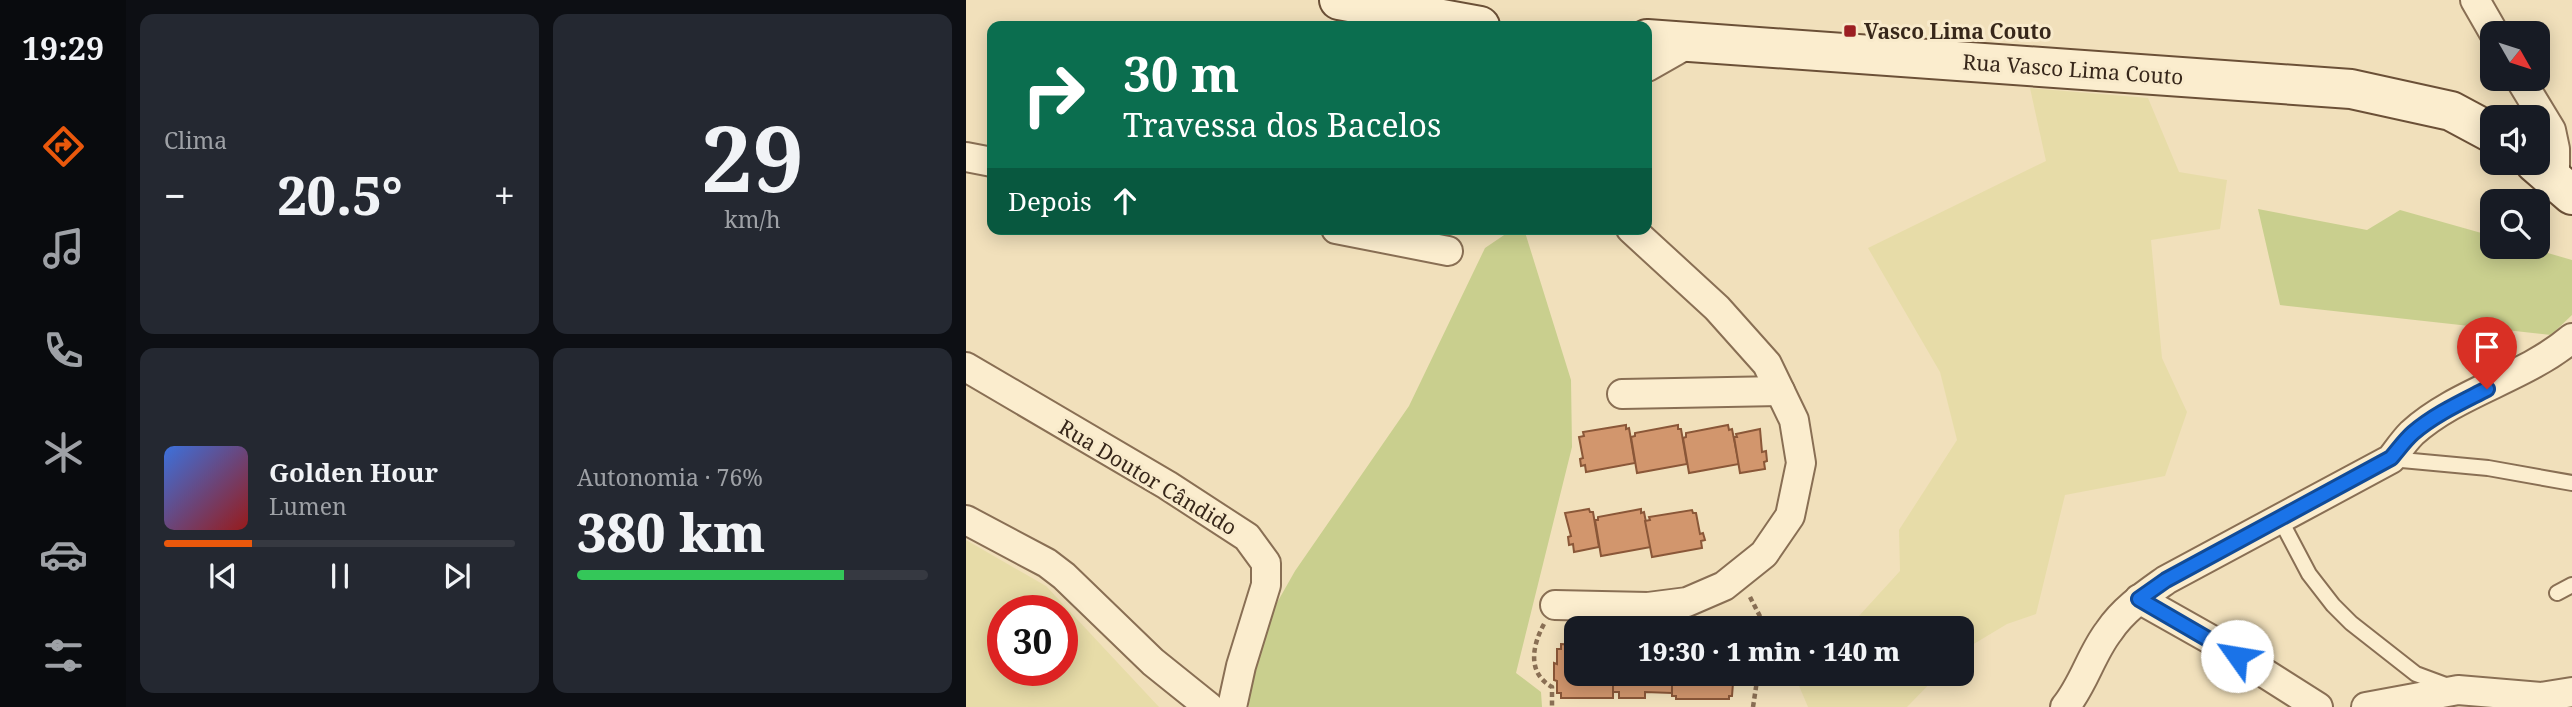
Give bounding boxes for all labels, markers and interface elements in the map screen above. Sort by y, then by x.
place label: Vasco Lima Couto [1864,17,2052,45]
north arrow [2480,21,2550,91]
map controls [2480,21,2550,259]
marker: Vasco Lima Couto [1842,23,1858,39]
text: 19:29 [22,26,104,69]
text: 30 m [1123,40,1239,106]
street label: Rua Vasco Lima Couto [1962,47,2184,91]
icon: right [1008,49,1099,140]
text: 29 [701,95,804,219]
text: Travessa dos Bacelos [1123,103,1441,146]
button: sound [2480,105,2550,175]
icon: directions [39,122,88,171]
text: Clima [164,124,227,156]
text: 20.5° [277,159,403,230]
text: − [164,169,186,221]
text: + [494,169,515,221]
icon: ahead [1106,182,1144,220]
text: Depois [1008,183,1092,219]
button: search [2480,189,2550,259]
text: km/h [724,203,781,235]
icon: music [39,224,88,273]
pin [2457,317,2517,389]
icon: phone [39,326,88,375]
icon: arrive [2468,328,2506,366]
street label: Rua Doutor Cândido [1054,413,1242,541]
icon: climate [39,428,88,477]
text: Golden Hour [269,454,438,490]
text: Autonomia · 76% [577,461,763,493]
text: Lumen [269,490,347,522]
text: 380 km [577,496,765,567]
icon: car [39,530,88,579]
icon: previous [204,557,242,595]
icon: pause [321,557,359,595]
icon: next [438,557,476,595]
speed limit sign: 30 [987,595,1078,686]
position arrow [2200,619,2274,693]
icon: filters [39,631,88,680]
text: 19:30 · 1 min · 140 m [1638,633,1900,669]

